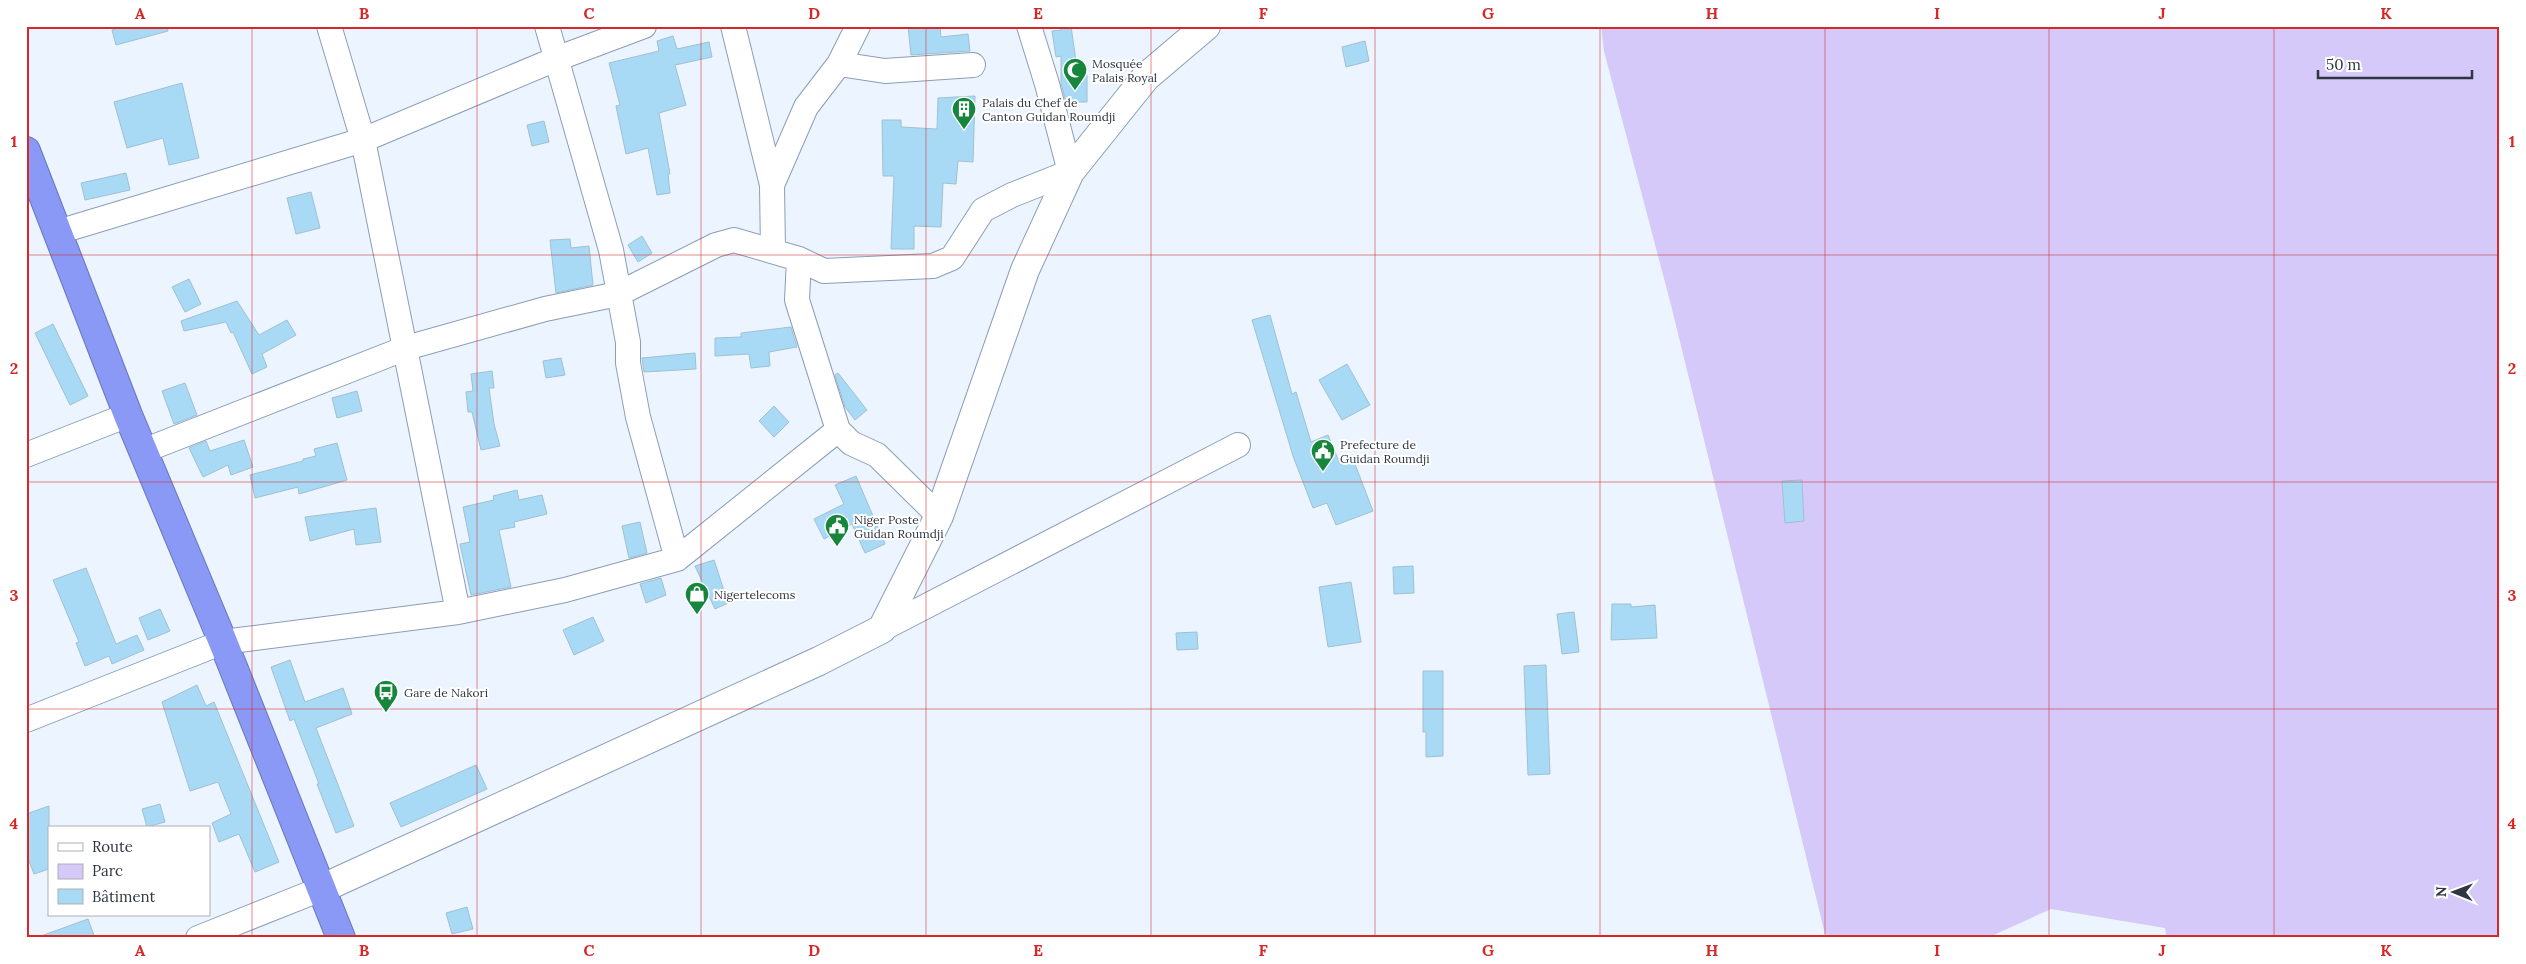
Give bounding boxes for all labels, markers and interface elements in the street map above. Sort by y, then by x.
text: A [135,3,146,23]
text: B [359,3,370,23]
text: C [583,3,595,23]
text: D [808,3,820,23]
text: E [1033,3,1043,23]
text: F [1258,3,1268,23]
text: G [1482,3,1494,23]
text: H [1706,3,1719,23]
text: I [1934,3,1940,23]
text: J [2158,3,2166,23]
text: K [2380,3,2392,23]
scale bar [2318,48,2472,80]
text: 50 m [2326,55,2361,74]
place label: Mosquée Palais Royal [1092,56,1157,85]
mosque icon: Mosquée Palais Royal [1062,57,1088,91]
place label: Palais du Chef de Canton Guidan Roumdji [982,95,1115,124]
building icon: Palais du Chef de Canton Guidan Roumdji [951,96,977,130]
text: 1 [11,131,17,151]
text: 1 [2509,131,2515,151]
text: 2 [10,358,18,378]
text: 2 [2508,358,2516,378]
place label: Prefecture de Guidan Roumdji [1340,437,1430,466]
public building icon: Prefecture de Guidan Roumdji [1310,438,1336,472]
place label: Niger Poste Guidan Roumdji [854,512,944,541]
public building icon: Niger Poste Guidan Roumdji [824,513,850,547]
shop icon: Nigertelecoms [684,581,710,615]
text: 3 [10,585,19,605]
text: 3 [2508,585,2517,605]
place label: Nigertelecoms [714,587,796,602]
bus stop icon: Gare de Nakori [373,679,399,713]
place label: Gare de Nakori [404,685,488,700]
text: 4 [10,813,19,833]
text: 4 [2508,813,2517,833]
legend [48,826,210,916]
text: Route [92,837,133,856]
text: Parc [92,861,123,880]
north arrow [2428,866,2478,916]
text: N [2432,886,2450,897]
text: Bâtiment [92,887,155,906]
text: A [135,940,146,960]
text: B [359,940,370,960]
text: C [583,940,595,960]
text: D [808,940,820,960]
text: E [1033,940,1043,960]
text: F [1258,940,1268,960]
text: G [1482,940,1494,960]
text: H [1706,940,1719,960]
text: I [1934,940,1940,960]
text: J [2158,940,2166,960]
text: K [2380,940,2392,960]

